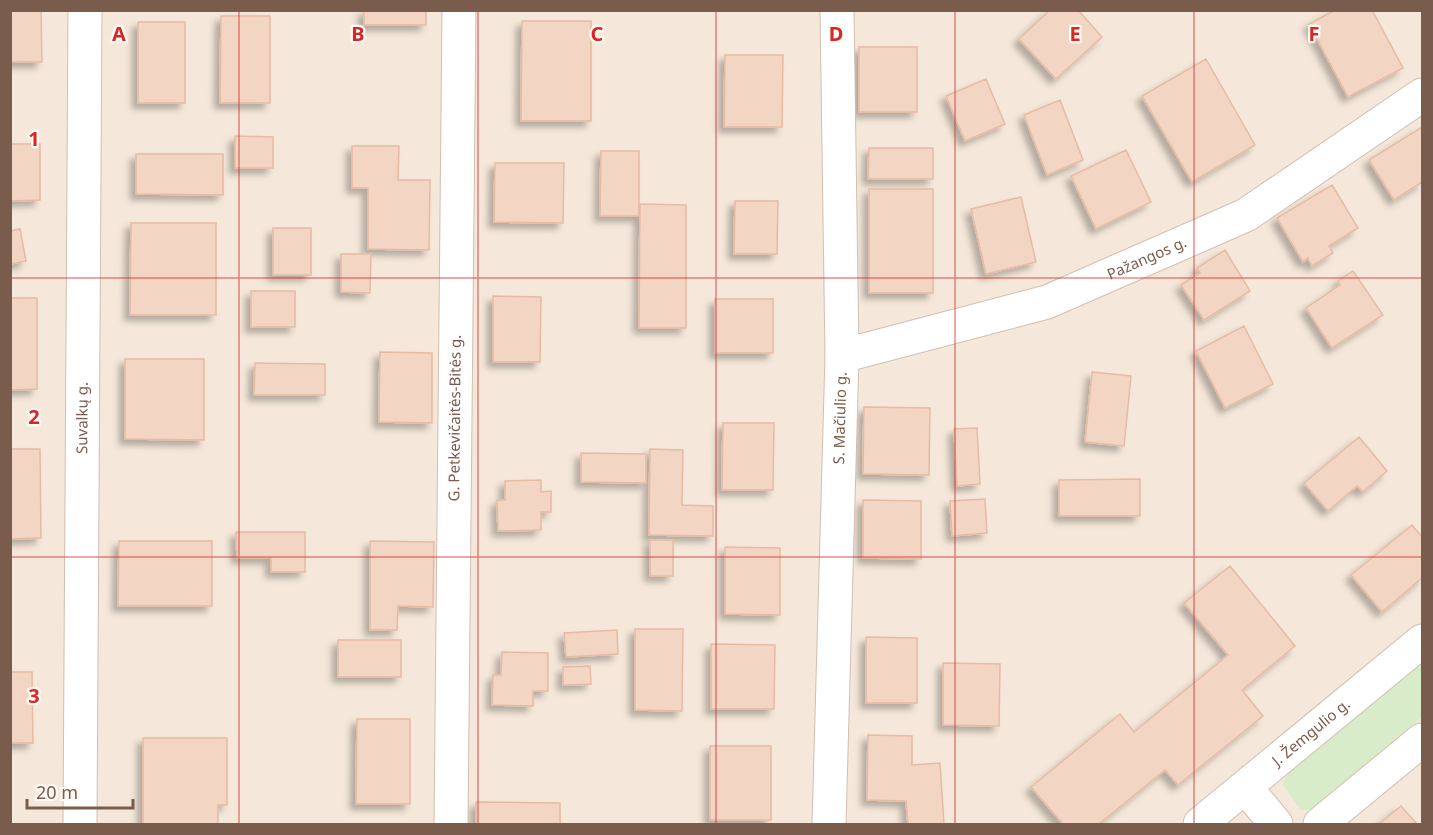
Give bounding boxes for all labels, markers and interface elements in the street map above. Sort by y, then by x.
text: A [112,20,126,47]
text: B [351,20,365,47]
text: C [591,20,604,47]
text: D [829,20,843,47]
text: E [1069,20,1081,47]
text: F [1309,20,1319,47]
text: 1 [28,125,40,152]
street label: Pažangos g. [1104,231,1189,284]
street label: G. Petkevičaitės-Bitės g. [443,335,465,502]
street label: S. Mačiulio g. [828,372,851,465]
street label: Suvalkų g. [71,382,92,454]
text: 2 [28,403,40,430]
text: 3 [28,682,40,709]
street label: J. Žemgulio g. [1266,693,1354,771]
scale bar [27,772,134,810]
text: 20 m [36,780,78,804]

